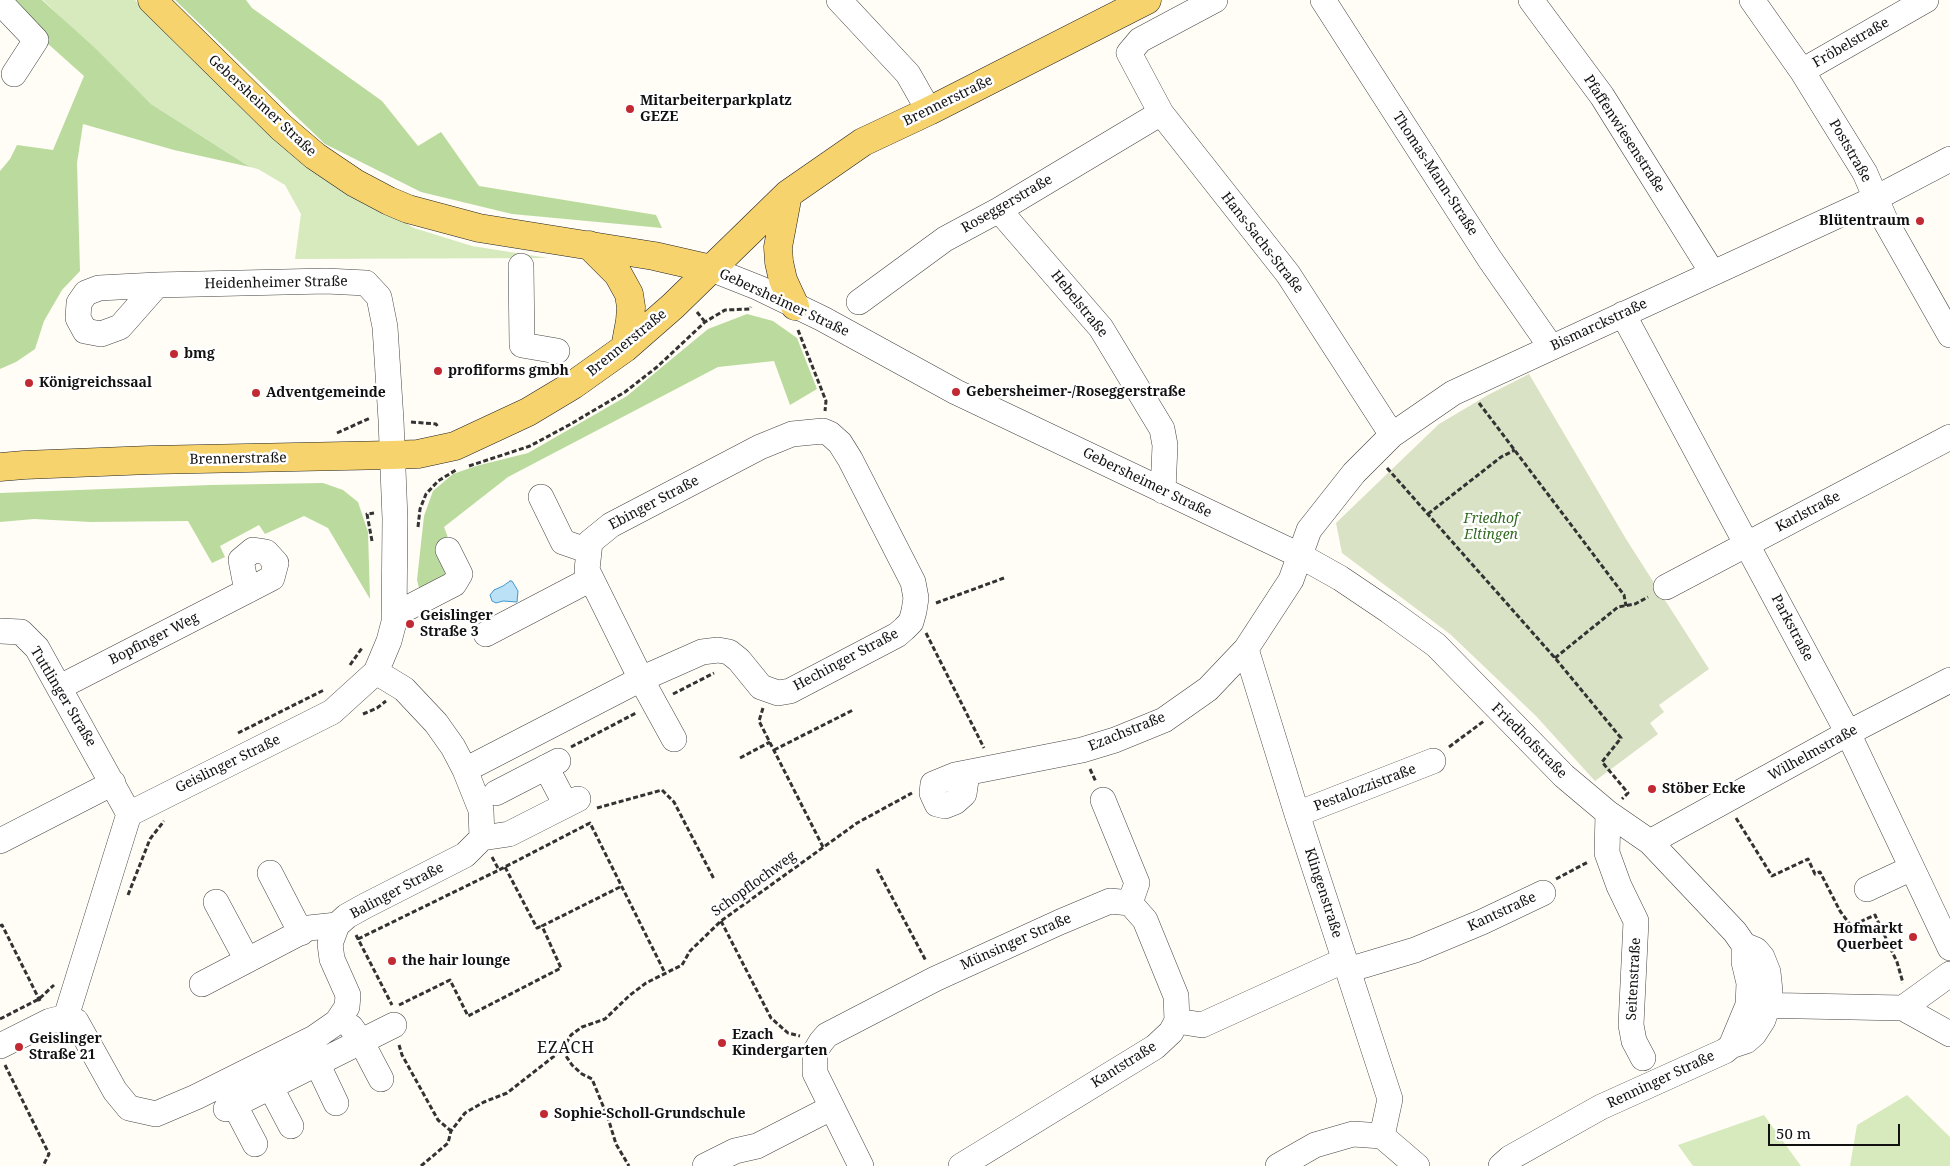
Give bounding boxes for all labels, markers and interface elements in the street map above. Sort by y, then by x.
street label: Fröbelstraße [1810,14,1892,72]
street label: Gebersheimer Straße [204,52,320,160]
street label: Brennerstraße [901,72,995,130]
street label: Pfaffenwiesenstraße [1580,72,1668,196]
place label: Mitarbeiterparkplatz GEZE [640,93,792,125]
marker: Mitarbeiterparkplatz GEZE [624,103,636,115]
street label: Thomas-Mann-Straße [1389,109,1481,239]
street label: Poststraße [1825,117,1875,185]
street label: Roseggerstraße [959,171,1055,237]
street label: Hans-Sachs-Straße [1217,189,1307,297]
place label: Blütentraum [1819,213,1910,229]
marker: Blütentraum [1914,215,1926,227]
street label: Gebersheimer Straße [716,265,852,341]
street label: Hebelstraße [1047,267,1111,341]
street label: Heidenheimer Straße [204,273,348,293]
street label: Bismarckstraße [1548,295,1650,355]
street label: Brennerstraße [584,306,670,380]
place label: bmg [184,346,215,362]
marker: bmg [168,348,180,360]
place label: profiforms gmbh [448,363,569,379]
marker: profiforms gmbh [432,365,444,377]
place label: Königreichssaal [39,375,152,391]
marker: Königreichssaal [23,377,35,389]
place label: Gebersheimer-/Roseggerstraße [966,384,1186,400]
place label: Adventgemeinde [266,385,386,401]
marker: Gebersheimer-/Roseggerstraße [950,386,962,398]
marker: Adventgemeinde [250,387,262,399]
street label: Gebersheimer Straße [1080,444,1214,522]
street label: Brennerstraße [189,450,287,468]
street label: Ebinger Straße [606,472,702,534]
street label: Karlstraße [1773,488,1843,536]
park label: Friedhof Eltingen [1464,511,1518,544]
street label: Parkstraße [1767,592,1817,664]
place label: Geislinger Straße 3 [420,608,493,640]
street label: Bopfinger Weg [106,609,202,669]
marker: Geislinger Straße 3 [404,618,416,630]
street label: Hechinger Straße [791,625,901,695]
street label: Tuttlinger Straße [27,644,99,750]
street label: Friedhofstraße [1488,700,1570,782]
street label: Ezachstraße [1086,709,1168,755]
street label: Wilhelmstraße [1765,722,1861,784]
street label: Geislinger Straße [173,731,283,797]
street label: Pestalozzistraße [1311,761,1419,815]
place label: Stöber Ecke [1662,781,1746,797]
marker: Stöber Ecke [1646,783,1658,795]
street label: Klingenstraße [1301,846,1345,940]
street label: Schopflochweg [708,848,800,920]
street label: Balinger Straße [347,859,447,923]
street label: Kantstraße [1465,889,1539,935]
street label: Münsinger Straße [958,910,1074,974]
place label: Hofmarkt Querbeet [1833,921,1903,954]
marker: Hofmarkt Querbeet [1907,931,1919,943]
street label: Seitenstraße [1623,937,1645,1021]
place label: the hair lounge [402,953,510,969]
marker: the hair lounge [386,955,398,967]
place label: Ezach Kindergarten [732,1027,828,1060]
place label: Geislinger Straße 21 [29,1031,102,1064]
marker: Ezach Kindergarten [716,1037,728,1049]
district label: EZACH [536,1038,596,1058]
street label: Kantstraße [1088,1038,1160,1092]
marker: Geislinger Straße 21 [13,1041,25,1053]
street label: Renninger Straße [1605,1048,1717,1112]
place label: Sophie-Scholl-Grundschule [554,1106,746,1122]
marker: Sophie-Scholl-Grundschule [538,1108,550,1120]
scale bar [1770,1114,1902,1146]
text: 50 m [1776,1123,1811,1143]

